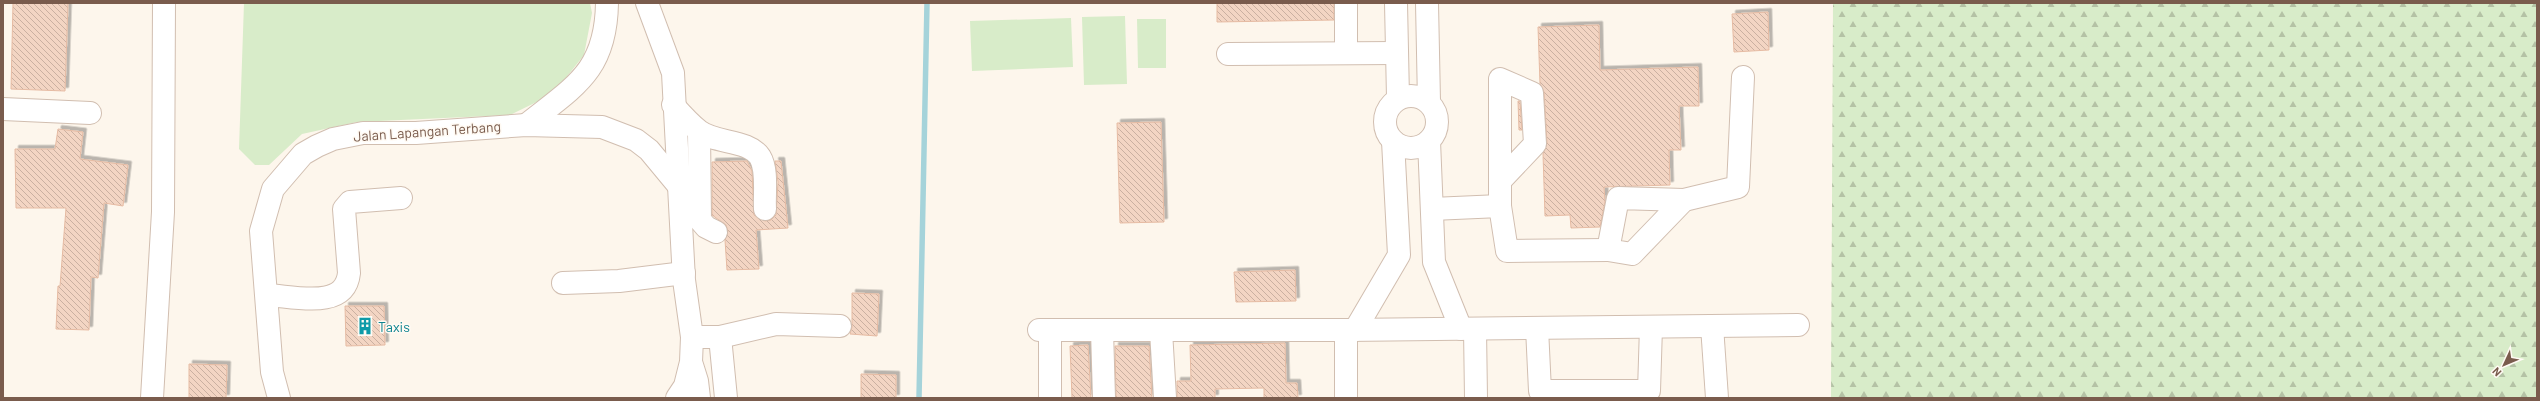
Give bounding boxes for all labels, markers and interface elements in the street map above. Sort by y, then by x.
street label: Jalan Lapangan Terbang [353,117,501,145]
building icon: Taxis [355,316,375,336]
place label: Taxis [378,318,410,335]
north arrow [2484,345,2524,385]
text: N [2489,365,2504,379]

